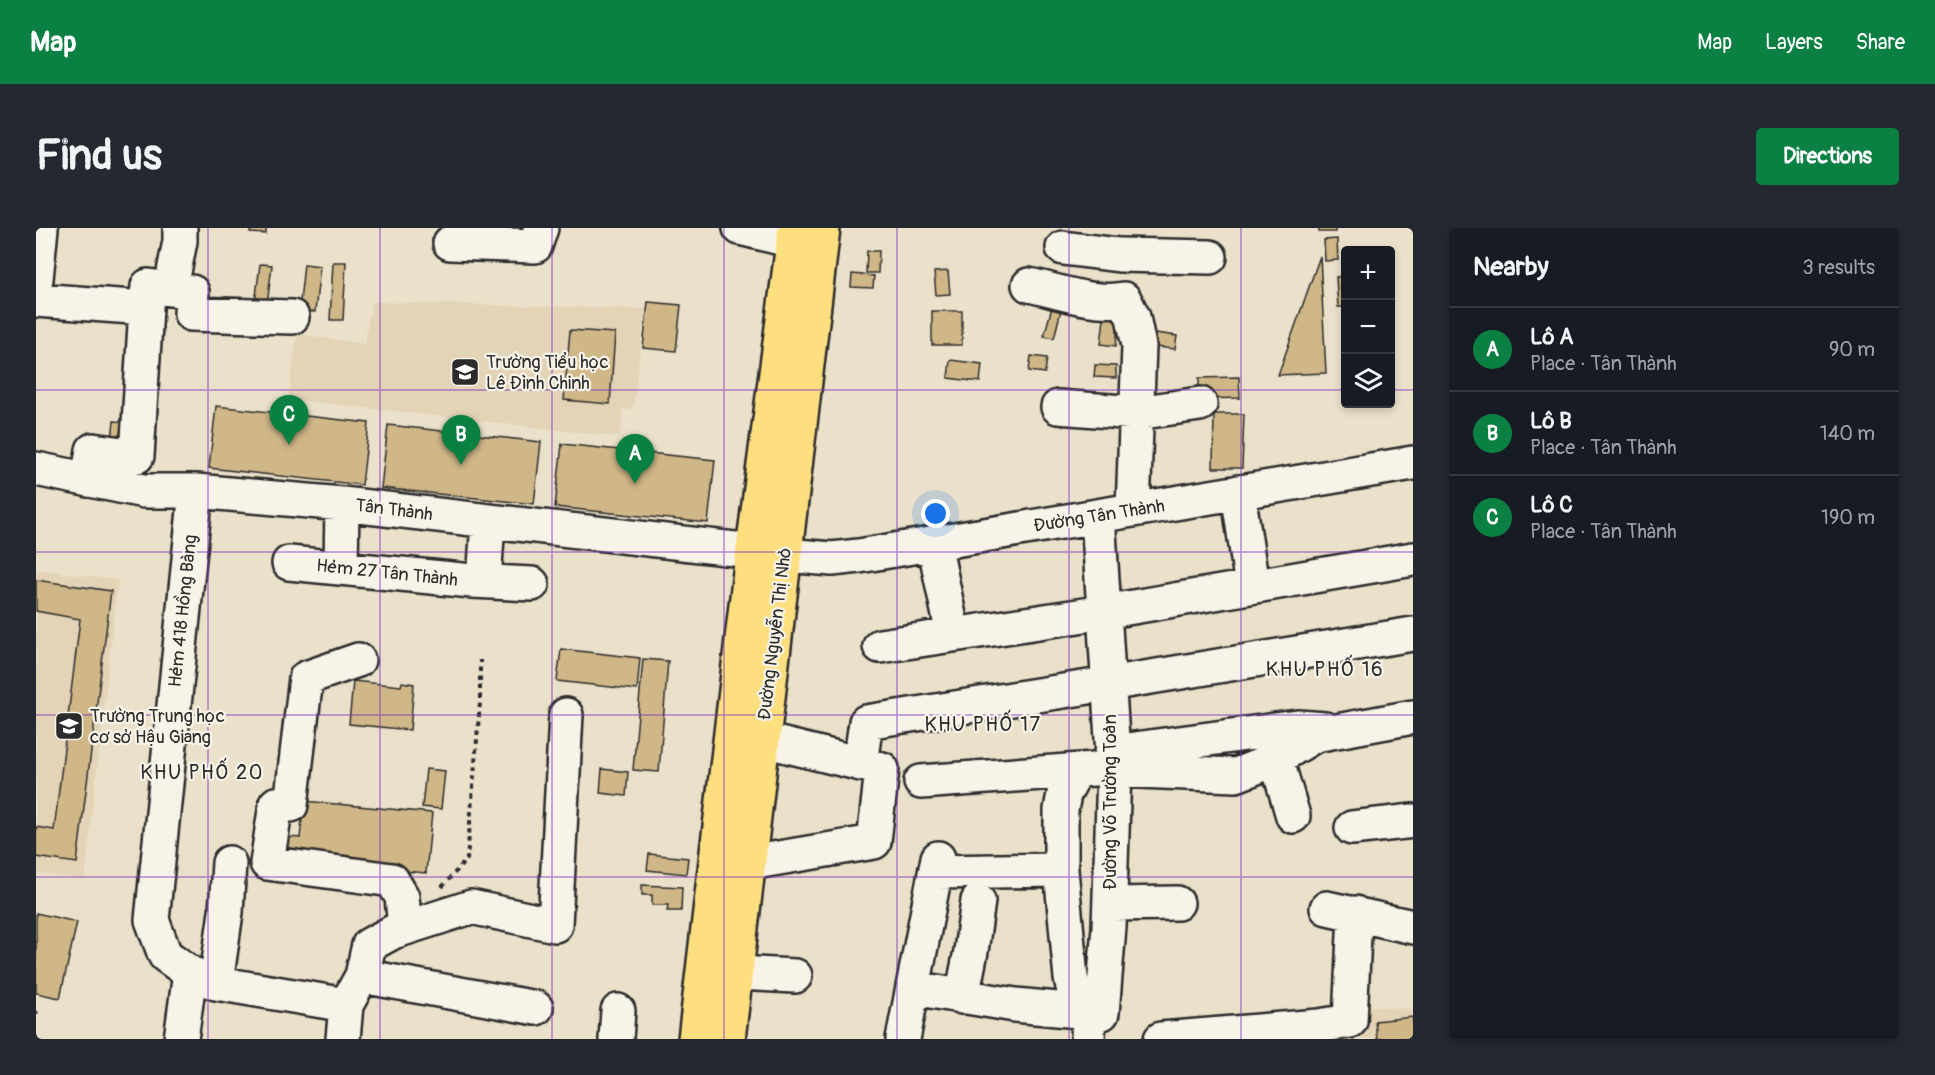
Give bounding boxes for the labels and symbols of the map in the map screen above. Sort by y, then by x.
place label: Trường Tiểu học Lê Đình Chinh [486,351,609,395]
school or university icon: Trường Tiểu học Lê Đình Chinh [449,356,481,388]
pin: C [270,396,308,445]
pin: B [442,416,480,465]
pin: A [616,434,654,484]
street label: Tân Thành [354,494,434,526]
street label: Đường Tân Thành [1032,494,1166,538]
your location [921,499,950,528]
street label: Hẻm 418 Hồng Bàng [164,534,202,688]
street label: Đường Nguyễn Thị Nhỏ [753,546,797,721]
street label: Hẻm 27 Tân Thành [315,554,459,592]
district label: KHU PHỐ 16 [1266,654,1384,682]
place label: Trường Trung học cơ sở Hậu Giang [90,705,225,749]
district label: KHU PHỐ 17 [924,709,1042,737]
school or university icon: Trường Trung học cơ sở Hậu Giang [53,710,85,742]
street label: Đường Võ Trường Toản [1099,714,1122,890]
district label: KHU PHỐ 20 [140,757,264,785]

